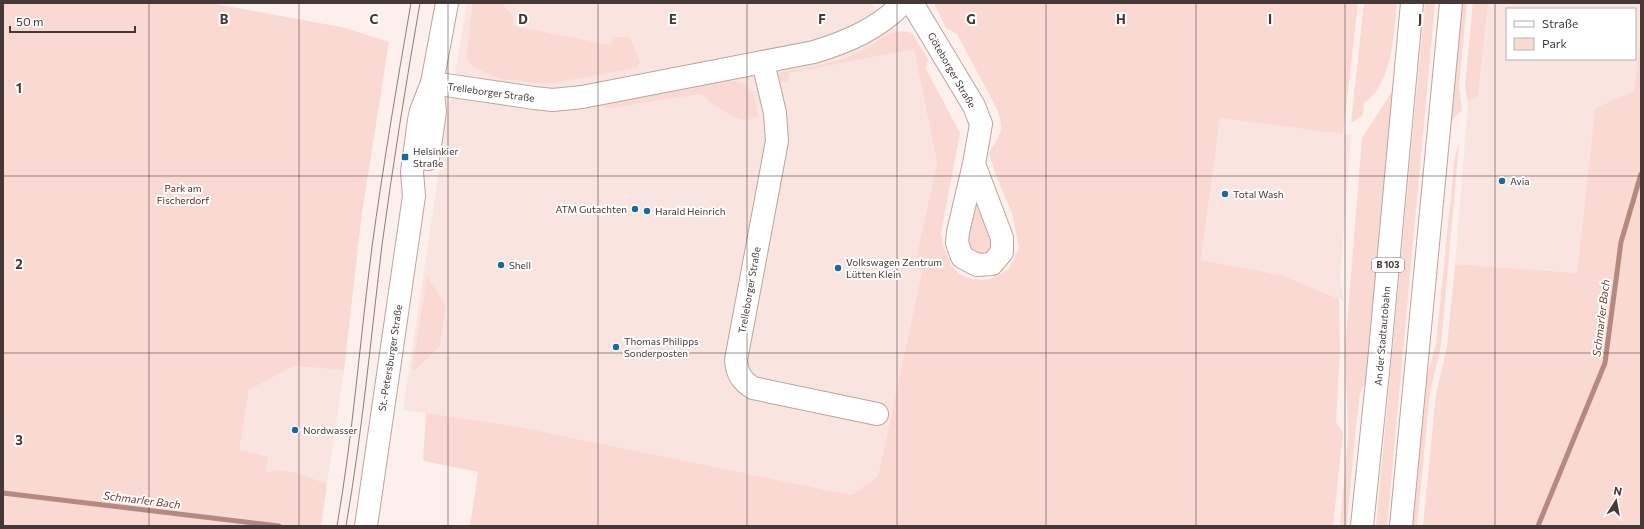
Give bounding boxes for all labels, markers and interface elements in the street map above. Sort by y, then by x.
scale bar [10,8,135,34]
legend [1506,8,1636,60]
text: B [220,11,229,27]
text: C [370,11,379,27]
text: D [518,11,528,27]
text: E [669,11,677,27]
text: F [818,11,826,27]
text: G [966,11,976,27]
text: H [1116,11,1126,27]
text: I [1268,11,1272,27]
text: J [1418,11,1422,27]
text: 50 m [16,14,44,28]
text: Straße [1542,16,1578,30]
street label: Göteborger Straße [925,30,979,110]
text: Park [1542,36,1568,50]
text: 1 [16,80,22,96]
street label: Trelleborger Straße [447,80,535,104]
place label: Helsinkier Straße [413,145,458,169]
marker: Helsinkier Straße [400,152,410,162]
place label: Avia [1510,175,1529,187]
marker: Avia [1497,176,1507,186]
park label: Park am Fischerdorf [157,182,209,206]
place label: Total Wash [1233,188,1284,200]
marker: Total Wash [1220,189,1230,199]
place label: ATM Gutachten [555,203,627,215]
marker: ATM Gutachten [630,204,640,214]
place label: Harald Heinrich [655,205,725,217]
marker: Harald Heinrich [642,206,652,216]
street label: Trelleborger Straße [735,246,763,334]
text: 2 [15,256,23,272]
place label: Volkswagen Zentrum Lütten Klein [846,256,942,280]
road number: B 103 [1372,258,1404,272]
place label: Shell [509,259,531,271]
marker: Shell [496,260,506,270]
marker: Volkswagen Zentrum Lütten Klein [833,263,843,273]
water label: Schmarler Bach [1589,279,1612,357]
street label: An der Stadtautobahn [1372,286,1392,386]
street label: St.-Petersburger Straße [376,304,404,412]
place label: Thomas Philipps Sonderposten [624,335,699,359]
marker: Thomas Philipps Sonderposten [611,342,621,352]
place label: Nordwasser [303,424,358,436]
marker: Nordwasser [290,425,300,435]
text: 3 [15,432,23,448]
north arrow [1596,481,1636,521]
text: N [1613,484,1623,498]
water label: Schmarler Bach [103,488,181,511]

